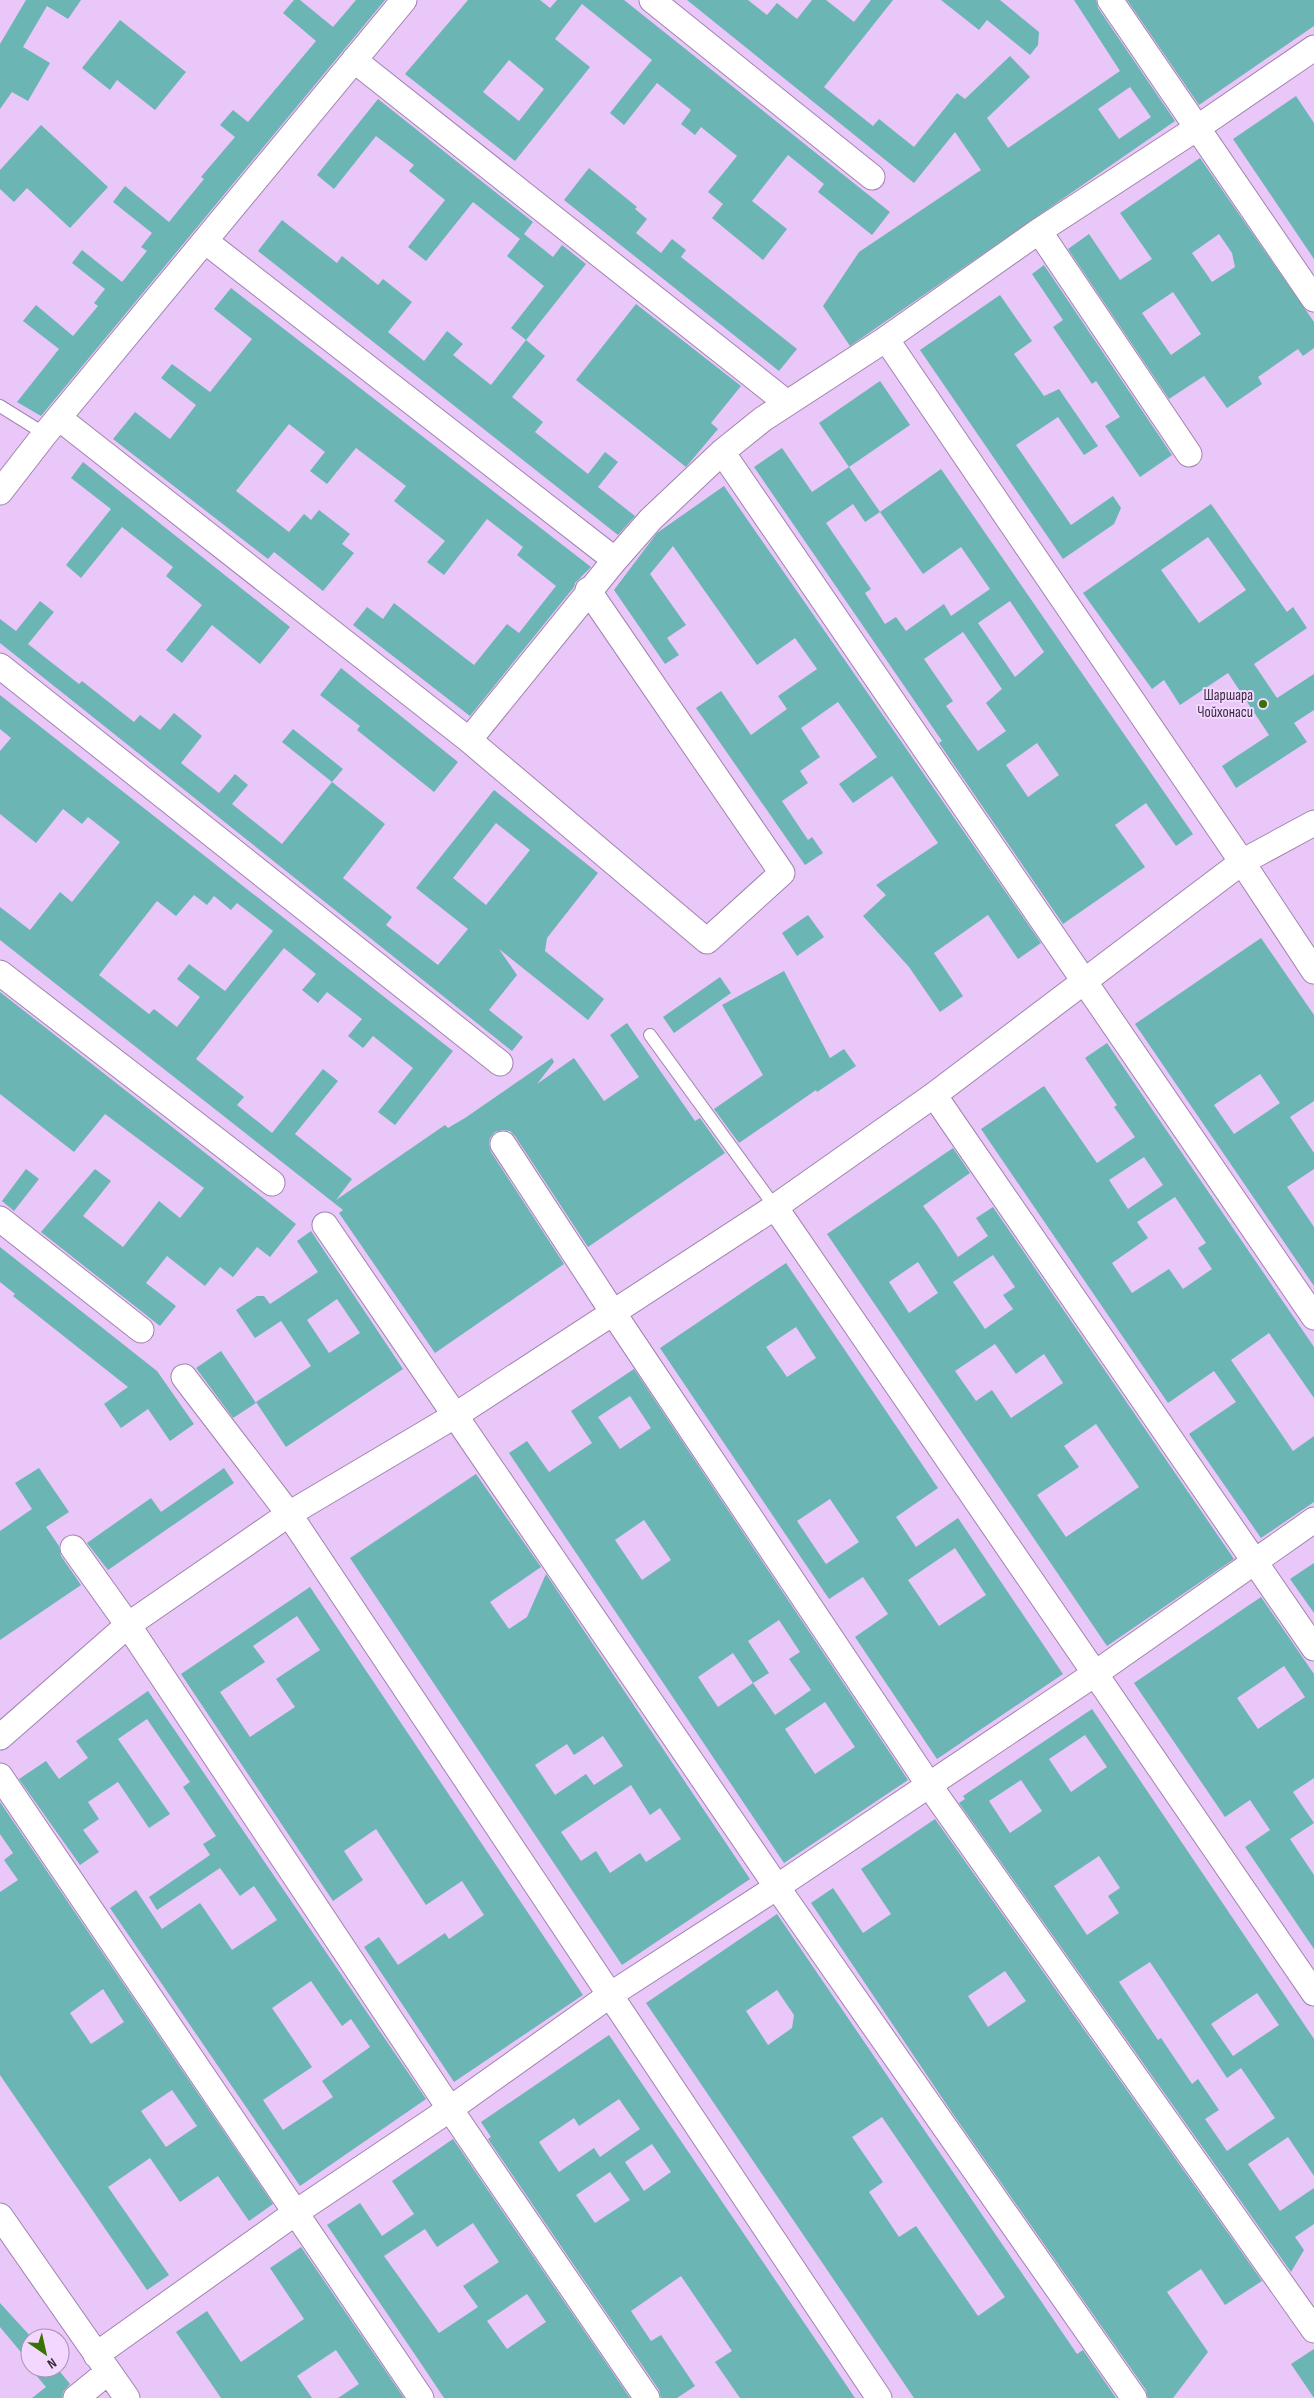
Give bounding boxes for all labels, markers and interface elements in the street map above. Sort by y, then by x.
place label: Шаршара Чойхонаси [1197,686,1253,722]
marker: Шаршара Чойхонаси [1257,698,1269,710]
north arrow [20,2328,70,2378]
text: N [44,2354,60,2373]

